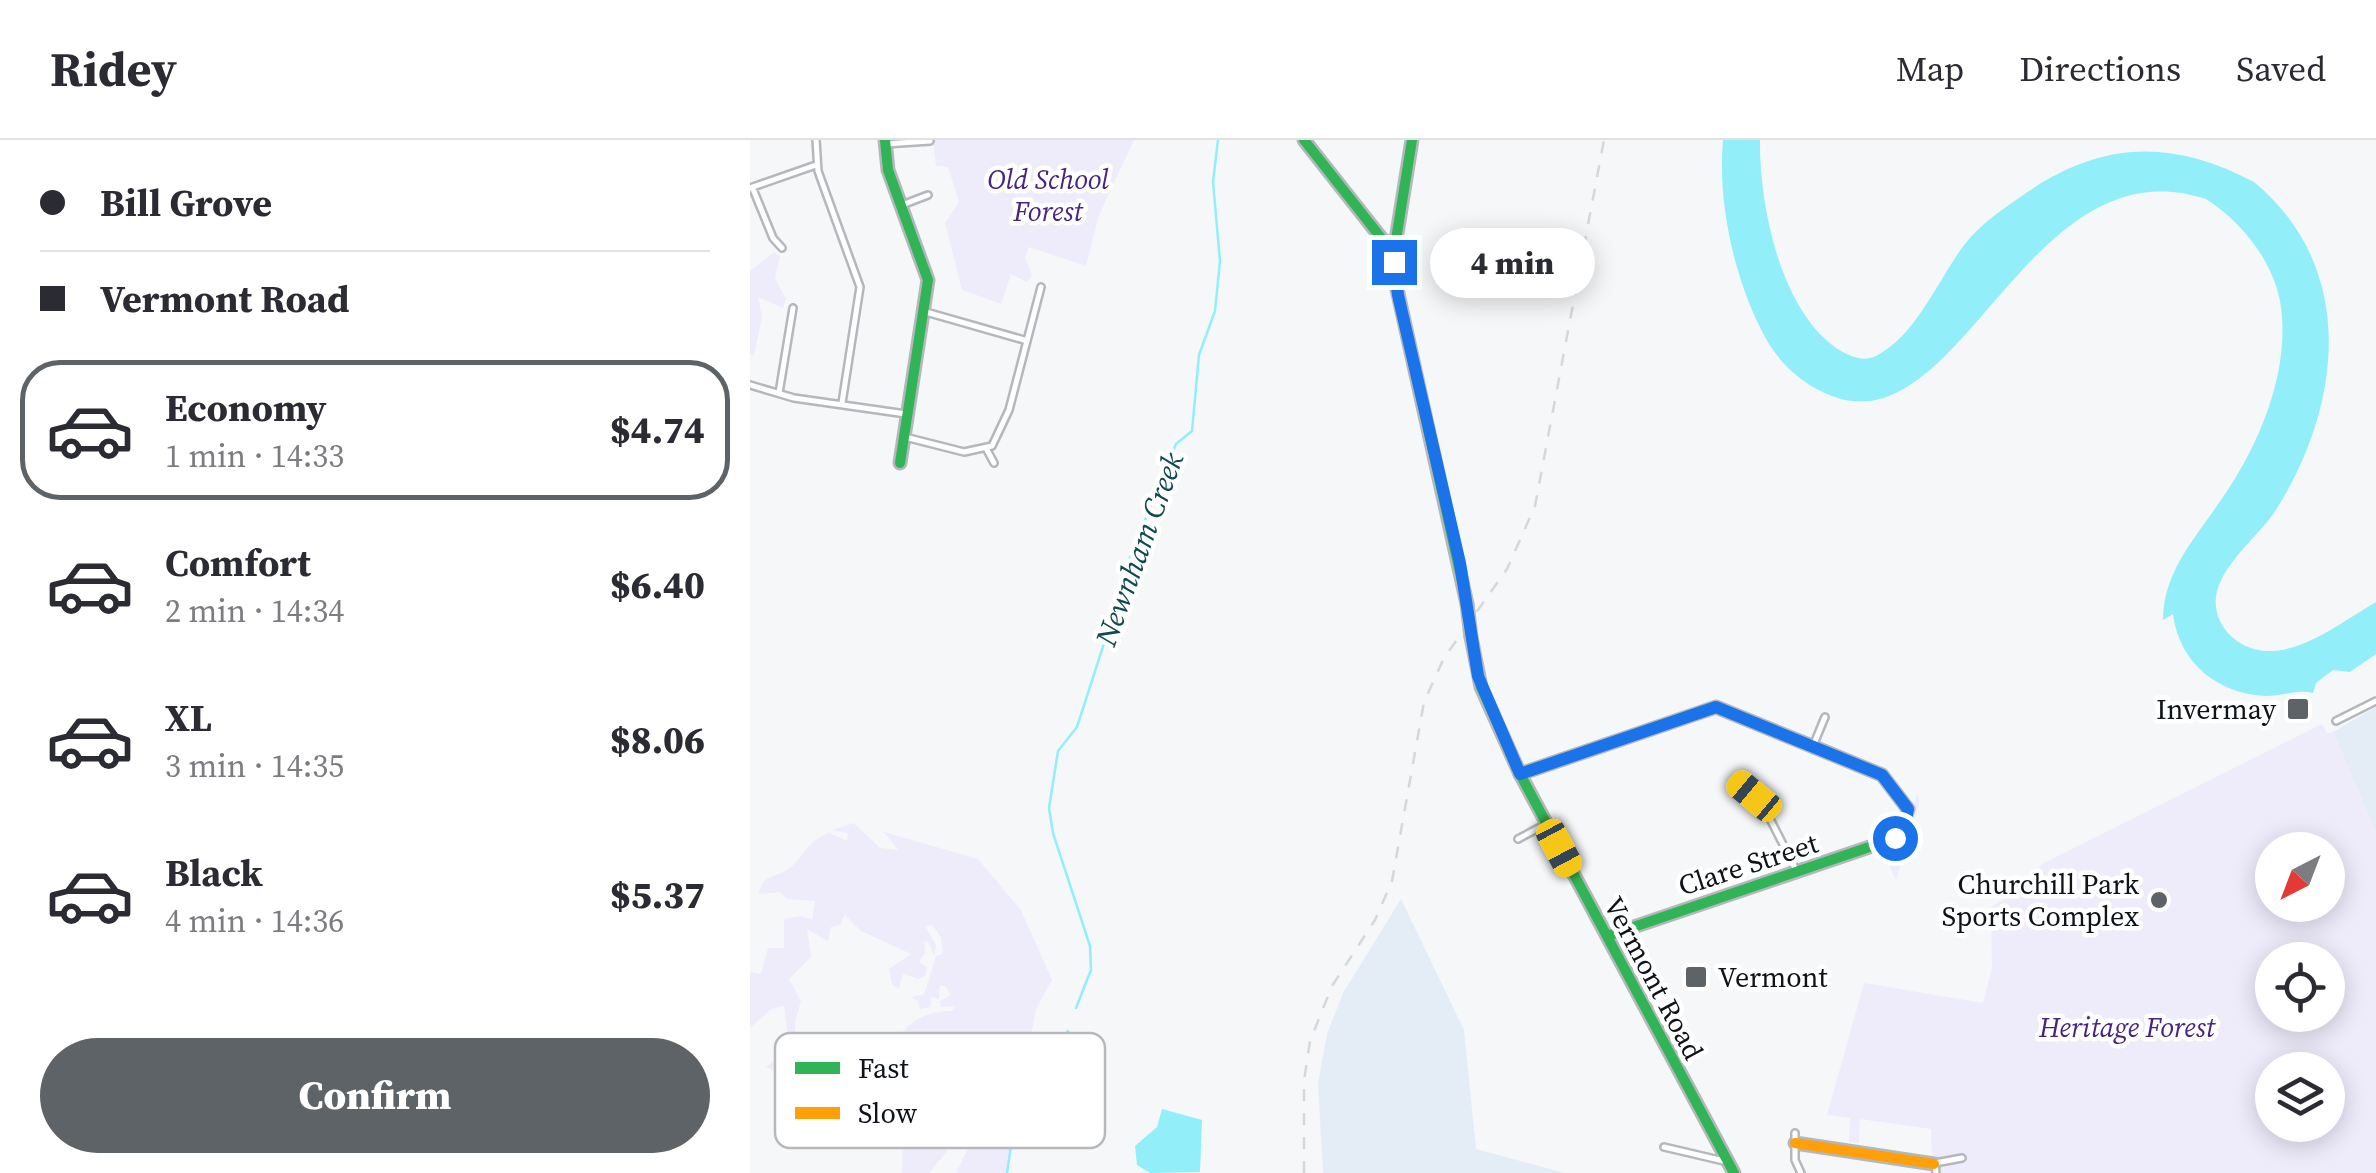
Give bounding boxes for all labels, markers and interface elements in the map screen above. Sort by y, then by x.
text: Ridey [50,36,177,102]
text: Map [1896,45,1964,93]
text: Directions [2019,45,2181,93]
text: Saved [2236,45,2326,93]
park label: Old School Forest [987,160,1109,230]
text: Bill Grove [100,177,272,229]
callout: 4 min [1429,227,1594,297]
route end [1372,240,1417,285]
text: 4 min [1471,241,1554,285]
text: Vermont Road [100,273,350,325]
text: Economy [165,382,327,434]
icon: car [45,385,135,475]
text: $4.74 [610,404,705,456]
text: 1 min · 14:33 [165,434,344,478]
water label: Newnham Creek [1085,446,1193,652]
text: Comfort [165,537,311,589]
icon: car [45,540,135,630]
text: $6.40 [610,559,705,611]
text: 2 min · 14:34 [165,589,344,633]
place label: Invermay [2156,690,2277,728]
text: XL [165,692,212,744]
icon: car [45,695,135,785]
marker: Invermay [2285,696,2311,722]
text: $8.06 [610,714,705,766]
text: 3 min · 14:35 [165,744,344,788]
car [1721,765,1787,827]
car [1532,814,1586,882]
route start [1873,816,1918,861]
street label: Clare Street [1673,823,1823,904]
north arrow [2255,832,2345,922]
map controls [2255,832,2345,1142]
text: Black [165,847,263,899]
icon: car [45,850,135,940]
place label: Churchill Park Sports Complex [1942,865,2140,935]
text: $5.37 [610,869,705,921]
marker: Churchill Park Sports Complex [2148,889,2170,911]
street label: Vermont Road [1595,890,1713,1066]
text: 4 min · 14:36 [165,899,344,943]
button: locate [2255,942,2345,1032]
place label: Vermont [1718,958,1828,996]
marker: Vermont [1683,964,1709,990]
park label: Heritage Forest [2038,1008,2217,1046]
legend [775,1033,1105,1148]
button: Confirm [40,1038,710,1153]
text: Fast [858,1049,909,1087]
button: layers [2255,1052,2345,1142]
text: Slow [858,1094,918,1132]

